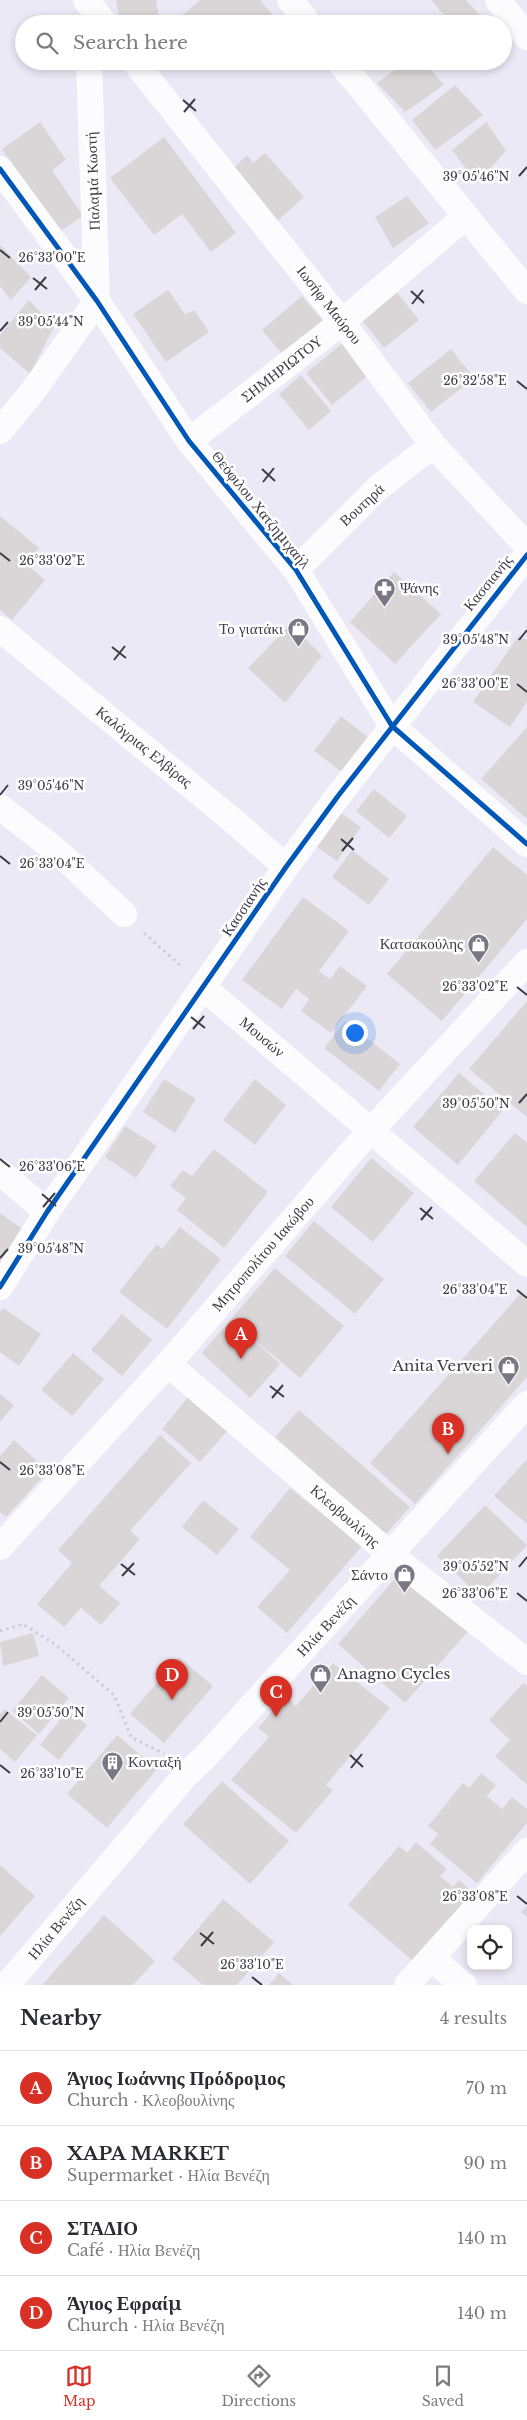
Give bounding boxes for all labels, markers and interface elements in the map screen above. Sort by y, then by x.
search box [15,15,512,70]
icon: search [33,29,61,57]
text: Search here [73,31,188,54]
street label: Παλαμά Κωστή [81,131,104,231]
text: 39°05'46"N [443,169,510,184]
text: 26°33'00"E [19,250,86,265]
street label: Ιωσήφ Μαύρου [293,261,366,348]
text: 39°05'44"N [18,314,84,329]
street label: ΣΗΜΗΡΙΩΤΟΥ [237,331,326,406]
text: 26°32'58"E [443,373,507,388]
street label: Θεόφιλου Χατζημιχαήλ [208,447,315,573]
street label: Βουτηρά [335,479,388,530]
street label: Κασσιανής [459,551,516,615]
text: 26°33'02"E [19,553,85,568]
pharmacy icon: Ψάνης [372,576,396,607]
place label: Ψάνης [400,578,439,597]
shop icon: Το γιατάκι [287,617,311,648]
place label: Το γιατάκι [219,619,283,638]
text: 39°05'48"N [443,632,509,647]
text: 26°33'00"E [442,676,509,691]
street label: Καλόγριας Ελβίρας [92,702,196,791]
text: 39°05'46"N [18,778,85,793]
text: 26°33'04"E [19,856,85,871]
street label: Κασσιανής [217,874,270,940]
shop icon: Κατσακούλης [467,932,491,963]
place label: Κατσακούλης [380,934,463,953]
text: 26°33'02"E [442,979,508,994]
street label: Μουσών [236,1012,289,1061]
your location [342,1020,368,1046]
text: 39°05'50"N [442,1096,510,1111]
text: 26°33'06"E [19,1159,85,1174]
street label: Μητροπολίτου Ιακώβου [207,1192,318,1315]
text: 39°05'48"N [18,1241,84,1256]
text: 26°33'04"E [442,1282,508,1297]
pin: A [225,1318,257,1359]
shop icon: Anita Ververi [497,1354,521,1385]
place label: Anita Ververi [392,1356,493,1375]
pin: B [432,1413,464,1454]
text: 26°33'08"E [19,1463,85,1478]
street label: Κλεοβουλίνης [307,1480,384,1551]
text: 39°05'52"N [443,1559,509,1574]
shop icon: Σάντο [392,1563,416,1594]
place label: Σάντο [351,1565,388,1584]
text: 26°33'06"E [442,1586,508,1601]
street label: Ηλία Βενέζη [292,1591,359,1660]
pin: D [156,1659,188,1700]
shop icon: Anagno Cycles [309,1662,333,1693]
place label: Anagno Cycles [336,1664,450,1683]
pin: C [260,1676,292,1717]
text: 39°05'50"N [17,1705,85,1720]
building icon: Κονταξή [100,1750,124,1781]
place label: Κονταξή [128,1752,182,1771]
text: 26°33'10"E [20,1766,84,1781]
text: 26°33'08"E [442,1889,508,1904]
street label: Ηλία Βενέζη [24,1892,88,1963]
map controls [467,1925,512,1970]
button: locate [467,1925,512,1970]
text: 26°33'10"E [220,1957,284,1972]
text: Nearby [20,2005,101,2031]
text: 4 results [440,2008,507,2028]
text: Άγιος Ιωάννης Πρόδρομος [67,2067,285,2090]
text: A [30,2078,42,2098]
text: 70 m [466,2078,507,2098]
text: Church · Κλεοβουλίνης [67,2090,234,2110]
text: XAPA MARKET [67,2142,229,2165]
text: B [30,2153,42,2173]
text: 90 m [464,2153,507,2173]
text: Supermarket · Ηλία Βενέζη [67,2165,270,2185]
text: ΣΤΑΔΙΟ [67,2217,138,2240]
text: C [29,2228,43,2248]
text: 140 m [457,2228,507,2248]
text: Café · Ηλία Βενέζη [67,2240,200,2260]
text: Άγιος Εφραίμ [67,2292,182,2315]
text: D [29,2303,43,2323]
text: 140 m [457,2303,507,2323]
text: Church · Ηλία Βενέζη [67,2315,225,2335]
tab: Map [63,2362,96,2410]
tab: Directions [221,2362,296,2410]
tab: Saved [422,2362,464,2410]

